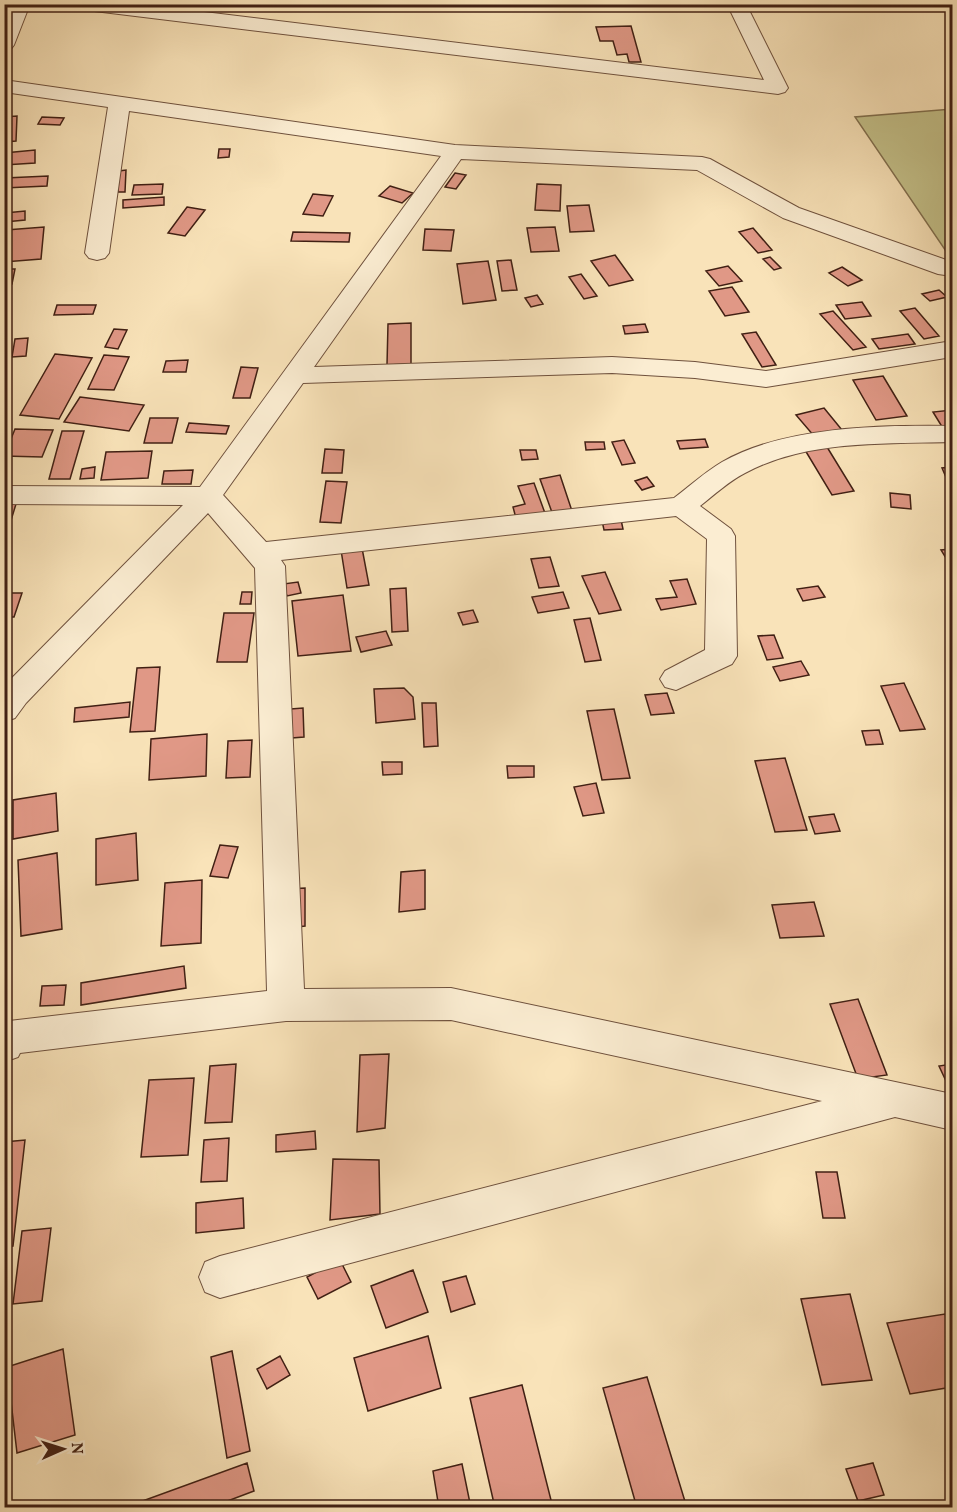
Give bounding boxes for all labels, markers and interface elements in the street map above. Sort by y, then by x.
north arrow [33,1419,93,1479]
text: N [65,1442,87,1455]

